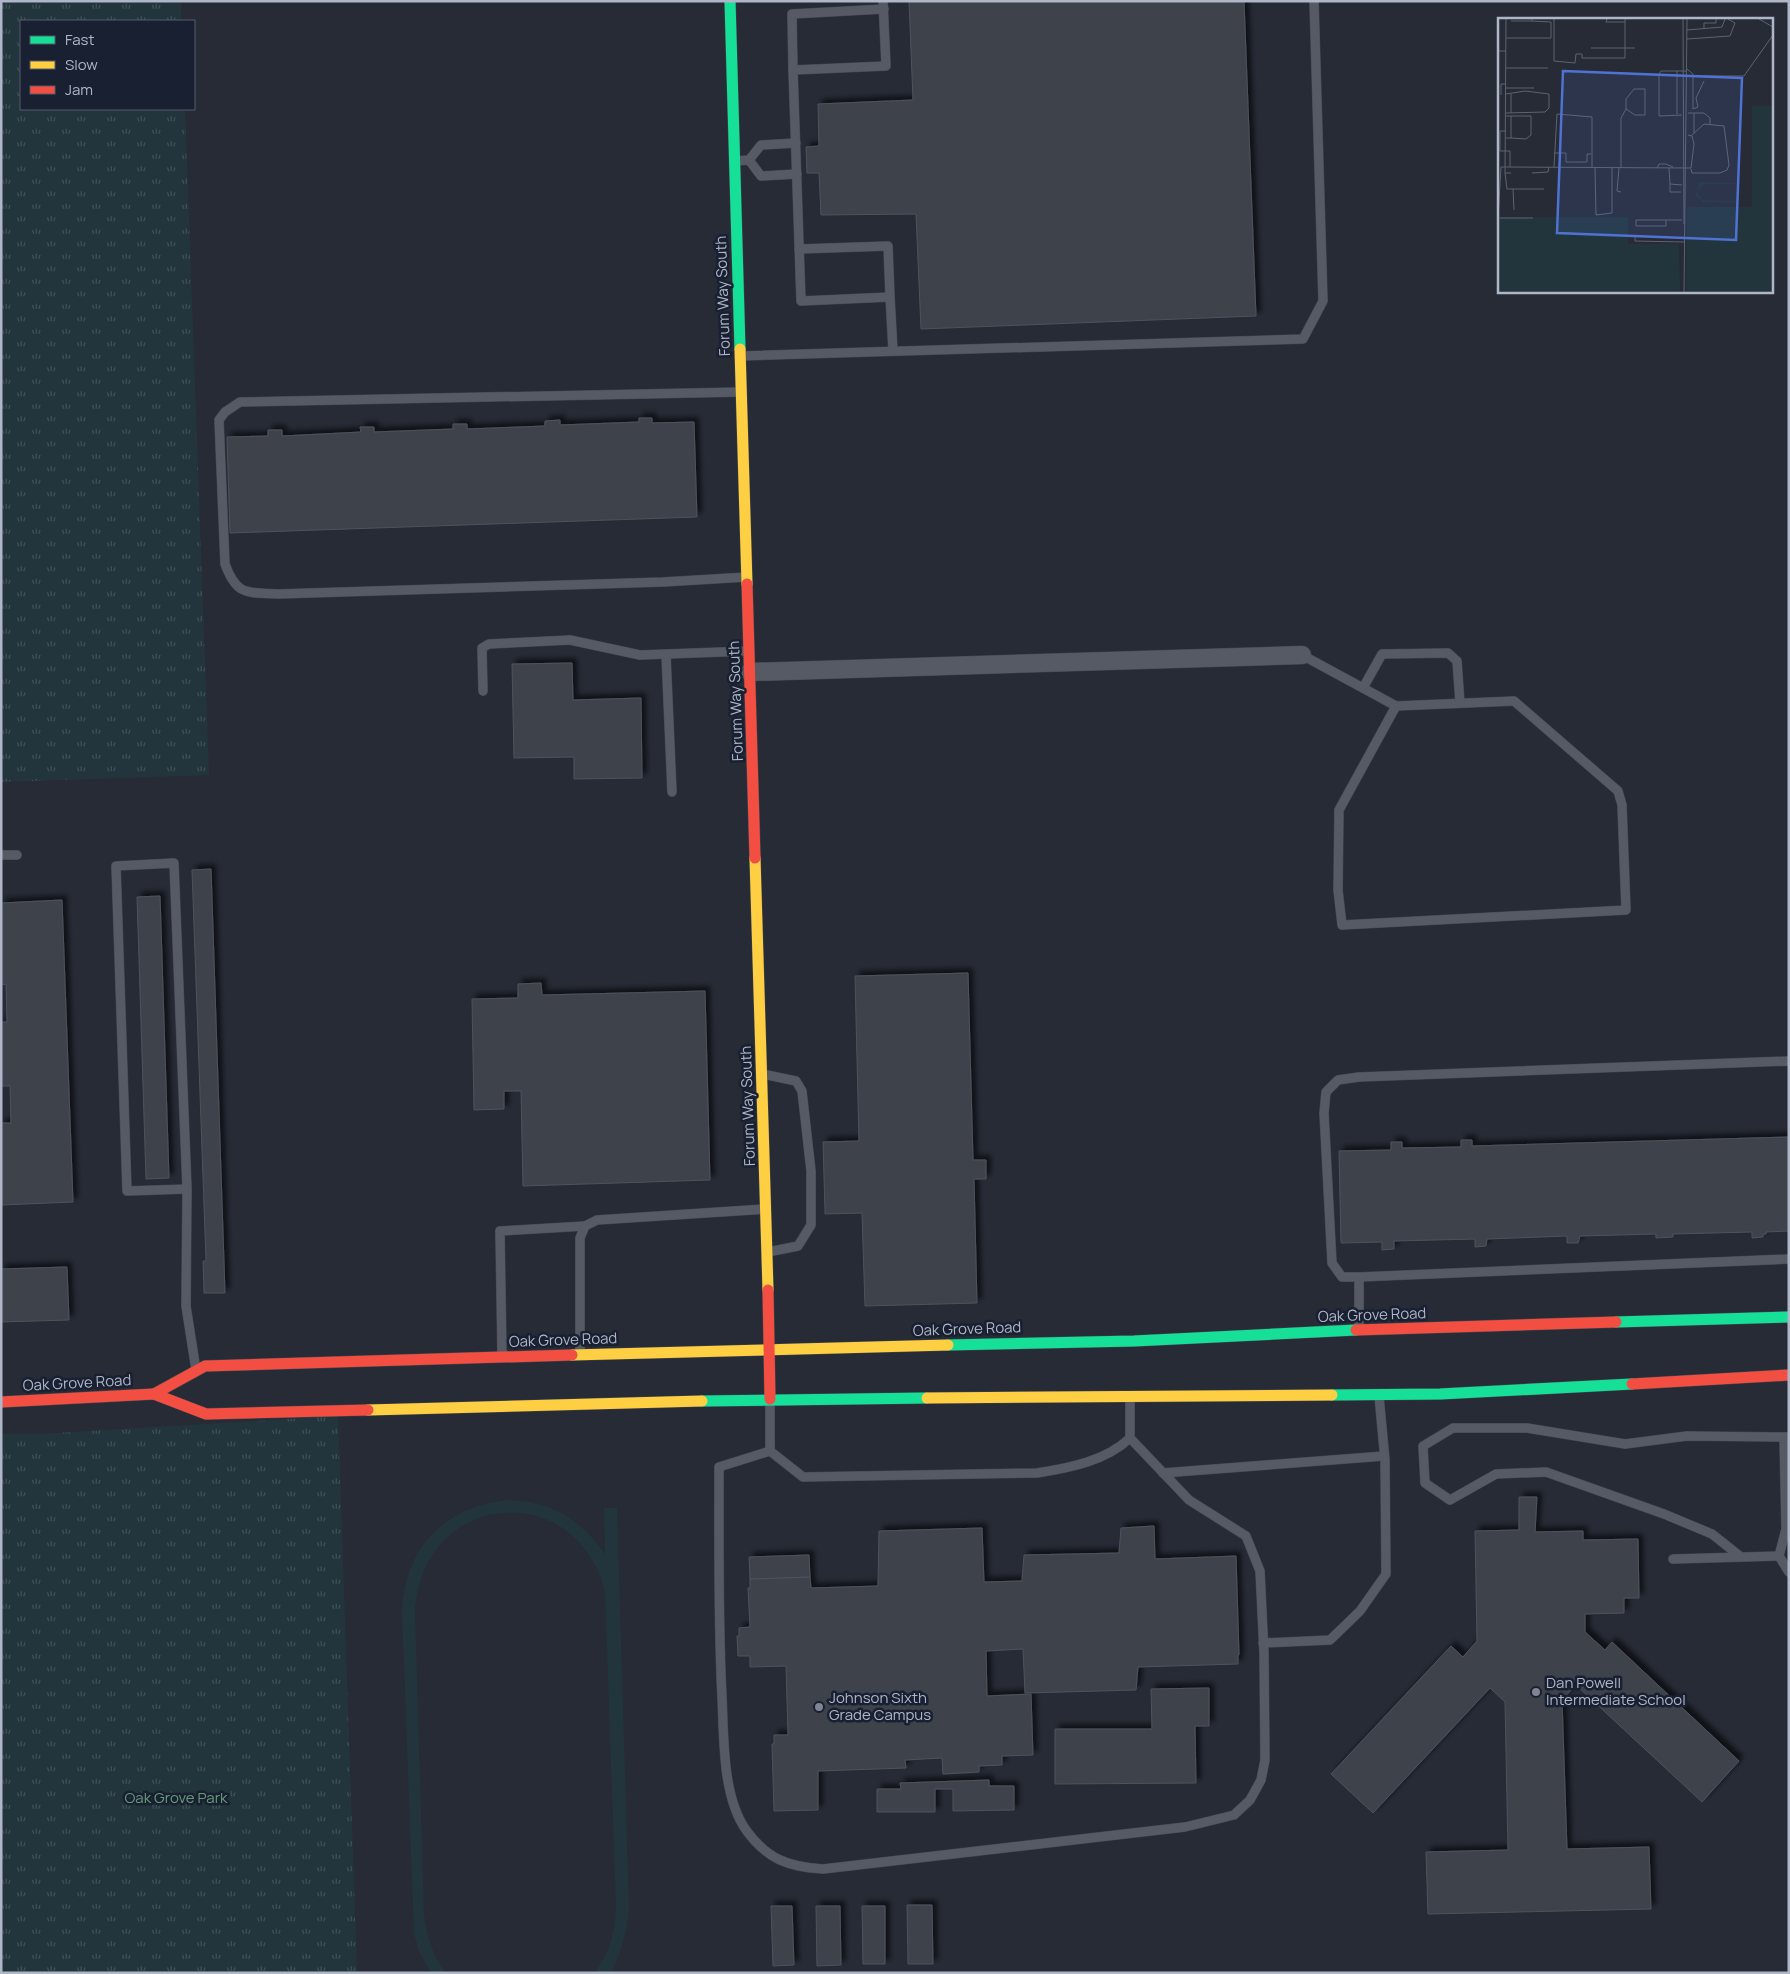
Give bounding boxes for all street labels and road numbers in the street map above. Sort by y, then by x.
street label: Forum Way South [710,235,735,357]
street label: Forum Way South [723,640,748,762]
street label: Forum Way South [735,1045,760,1167]
street label: Oak Grove Road [1317,1302,1427,1327]
street label: Oak Grove Road [912,1316,1022,1341]
street label: Oak Grove Road [508,1327,618,1352]
street label: Oak Grove Road [22,1369,132,1396]

